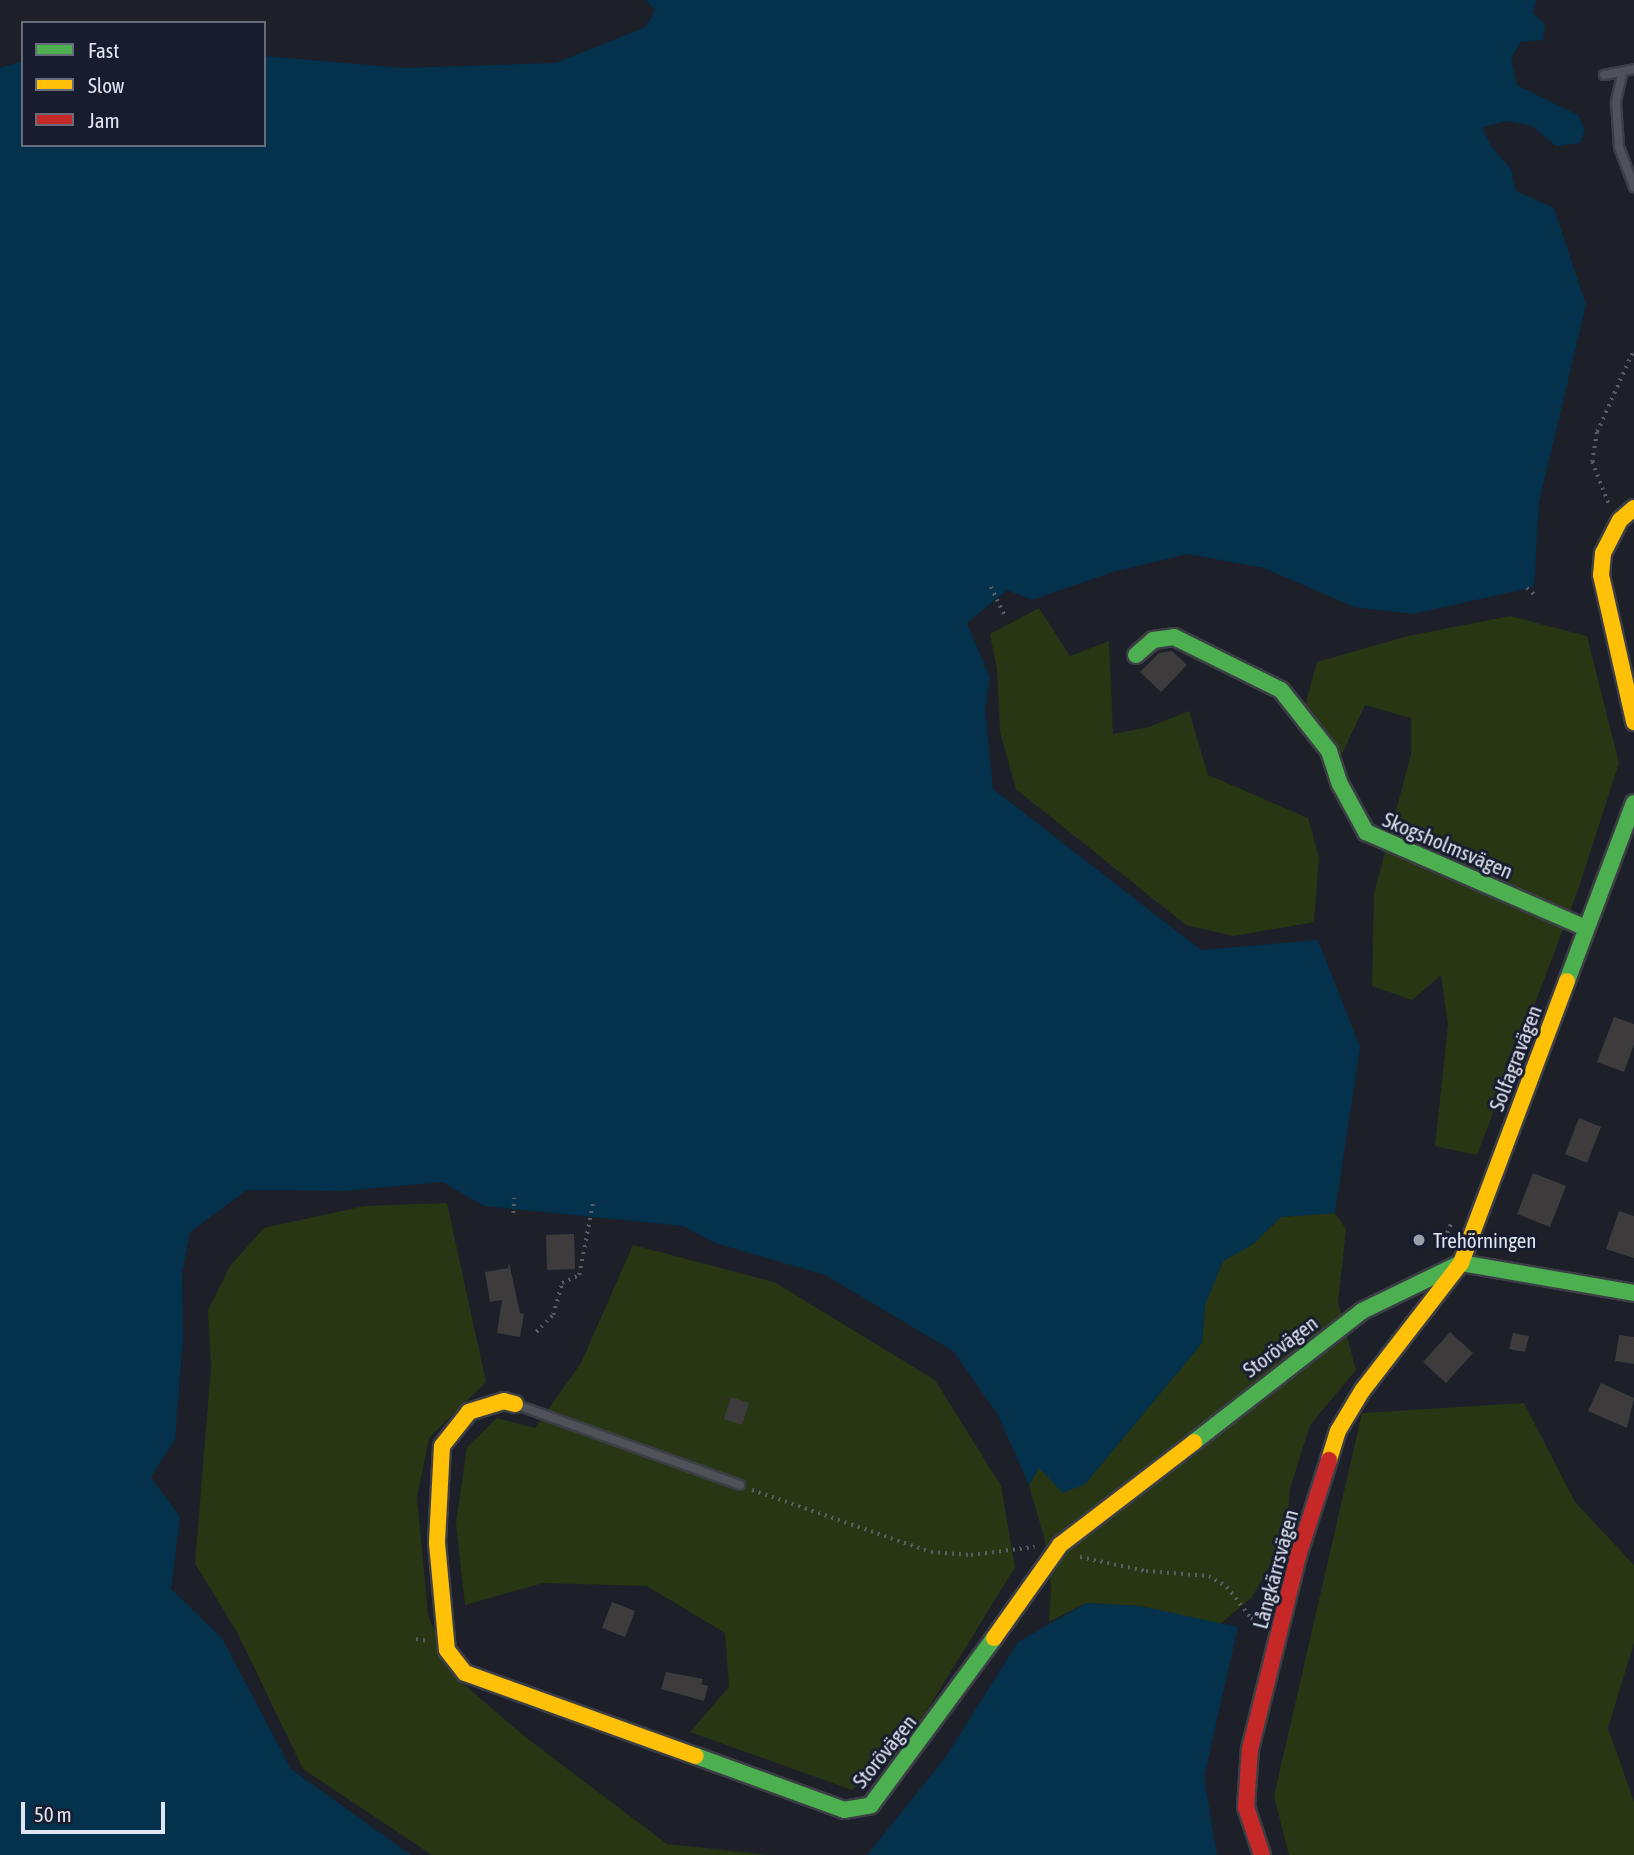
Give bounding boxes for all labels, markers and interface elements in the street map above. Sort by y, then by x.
legend [21,21,266,147]
text: Fast [88,38,119,62]
text: Slow [88,73,124,97]
text: Jam [88,108,120,132]
street label: Skogsholmsvägen [1379,806,1517,884]
street label: Solfagravägen [1483,1002,1547,1114]
place label: Trehörningen [1433,1227,1536,1253]
marker: Trehörningen [1411,1232,1427,1248]
street label: Storövägen [1238,1310,1322,1382]
street label: Långkärrsvägen [1247,1507,1303,1631]
street label: Storövägen [847,1709,921,1793]
scale bar [24,1788,168,1832]
text: 50 m [34,1802,72,1826]

